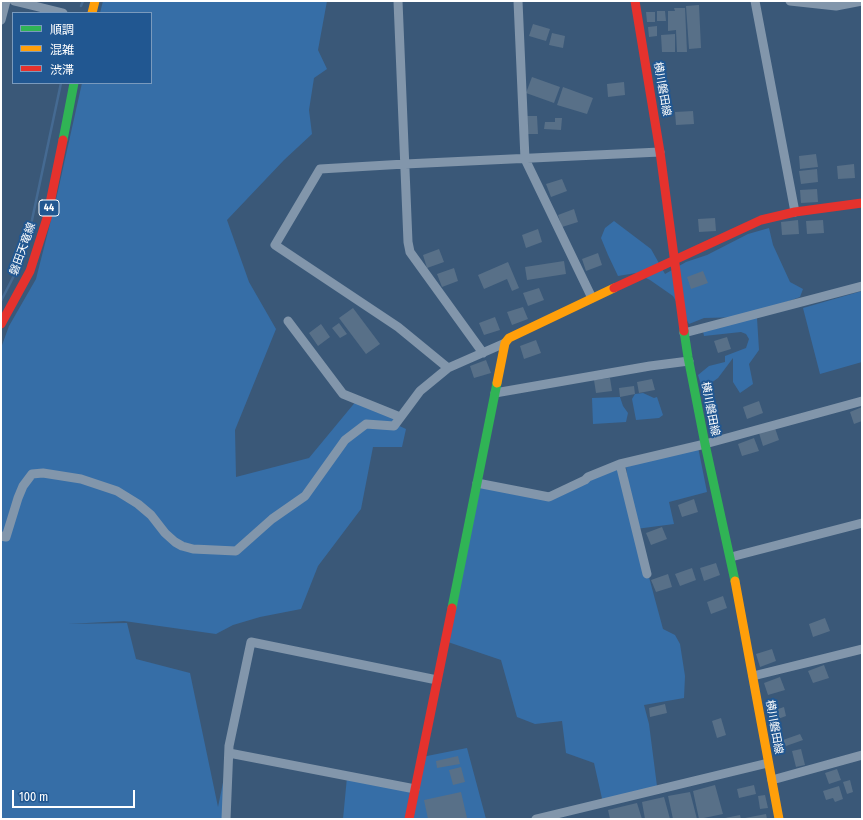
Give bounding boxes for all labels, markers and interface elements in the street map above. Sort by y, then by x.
legend [12,12,152,84]
text: 順調 [50,23,74,37]
text: 混雑 [50,43,74,57]
street label: 横川磐田線 [651,61,673,117]
text: 渋滞 [50,63,74,77]
road number: 44 [39,200,59,216]
street label: 磐田天竜線 [7,221,39,277]
street label: 横川磐田線 [698,381,722,437]
street label: 横川磐田線 [763,699,785,755]
scale bar [14,782,137,808]
text: 100 m [19,790,48,804]

